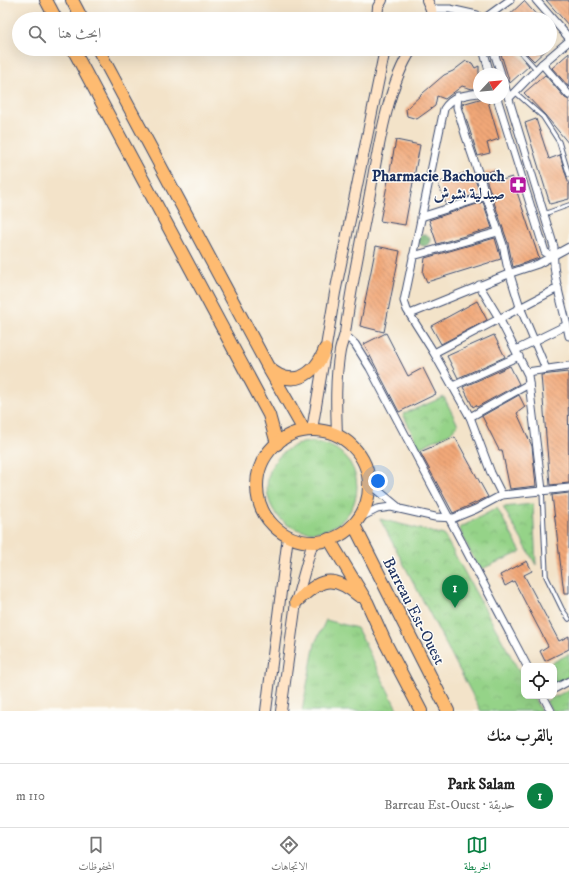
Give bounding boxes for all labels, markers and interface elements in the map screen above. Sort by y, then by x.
search box [12,12,557,56]
icon: search [26,23,48,45]
text: ابحث هنا [58,24,101,43]
north arrow [473,68,509,104]
place label: Pharmacie Bachouch صيدلية بشوش [372,166,506,204]
pharmacy icon: Pharmacie Bachouch صيدلية بشوش [508,175,528,195]
your location [368,471,388,491]
street label: Barreau Est-Ouest [378,554,450,668]
pin: 1 [442,575,468,608]
map controls [521,663,557,699]
button: locate [521,663,557,699]
text: بالقرب منك [487,725,553,747]
text: Park Salam [447,775,515,794]
text: 110 m [16,788,45,804]
text: 1 [538,788,542,804]
text: حديقة · Barreau Est-Ouest [384,797,515,813]
tab: المحفوظات [78,834,114,877]
tab: الاتجاهات [271,834,308,877]
tab: الخريطة [464,834,491,877]

